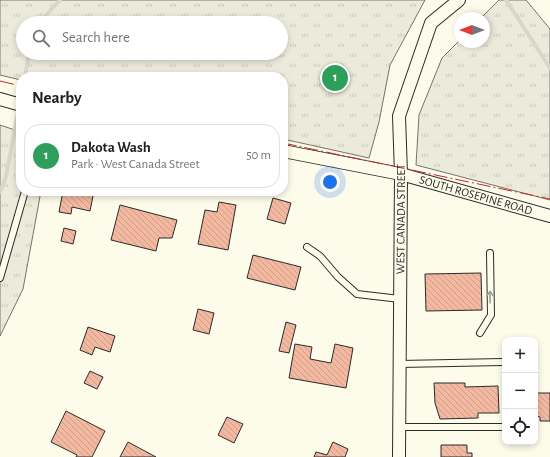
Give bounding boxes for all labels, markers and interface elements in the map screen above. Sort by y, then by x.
north arrow [454,12,490,48]
search box [16,16,288,60]
icon: search [30,27,52,49]
text: Search here [62,30,130,45]
pin: 1 [322,63,348,93]
text: Nearby [32,89,82,106]
text: Dakota Wash [71,140,151,155]
text: 1 [44,149,48,162]
text: 50 m [246,149,271,162]
text: Park · West Canada Street [71,158,200,171]
street label: WEST CANADA STREET [394,164,407,274]
your location [320,172,340,192]
street label: SOUTH ROSEPINE ROAD [418,173,534,217]
one-way arrow [487,291,494,304]
map controls [502,337,538,445]
button: + [502,337,538,373]
button: − [502,373,538,409]
button: locate [502,409,538,445]

